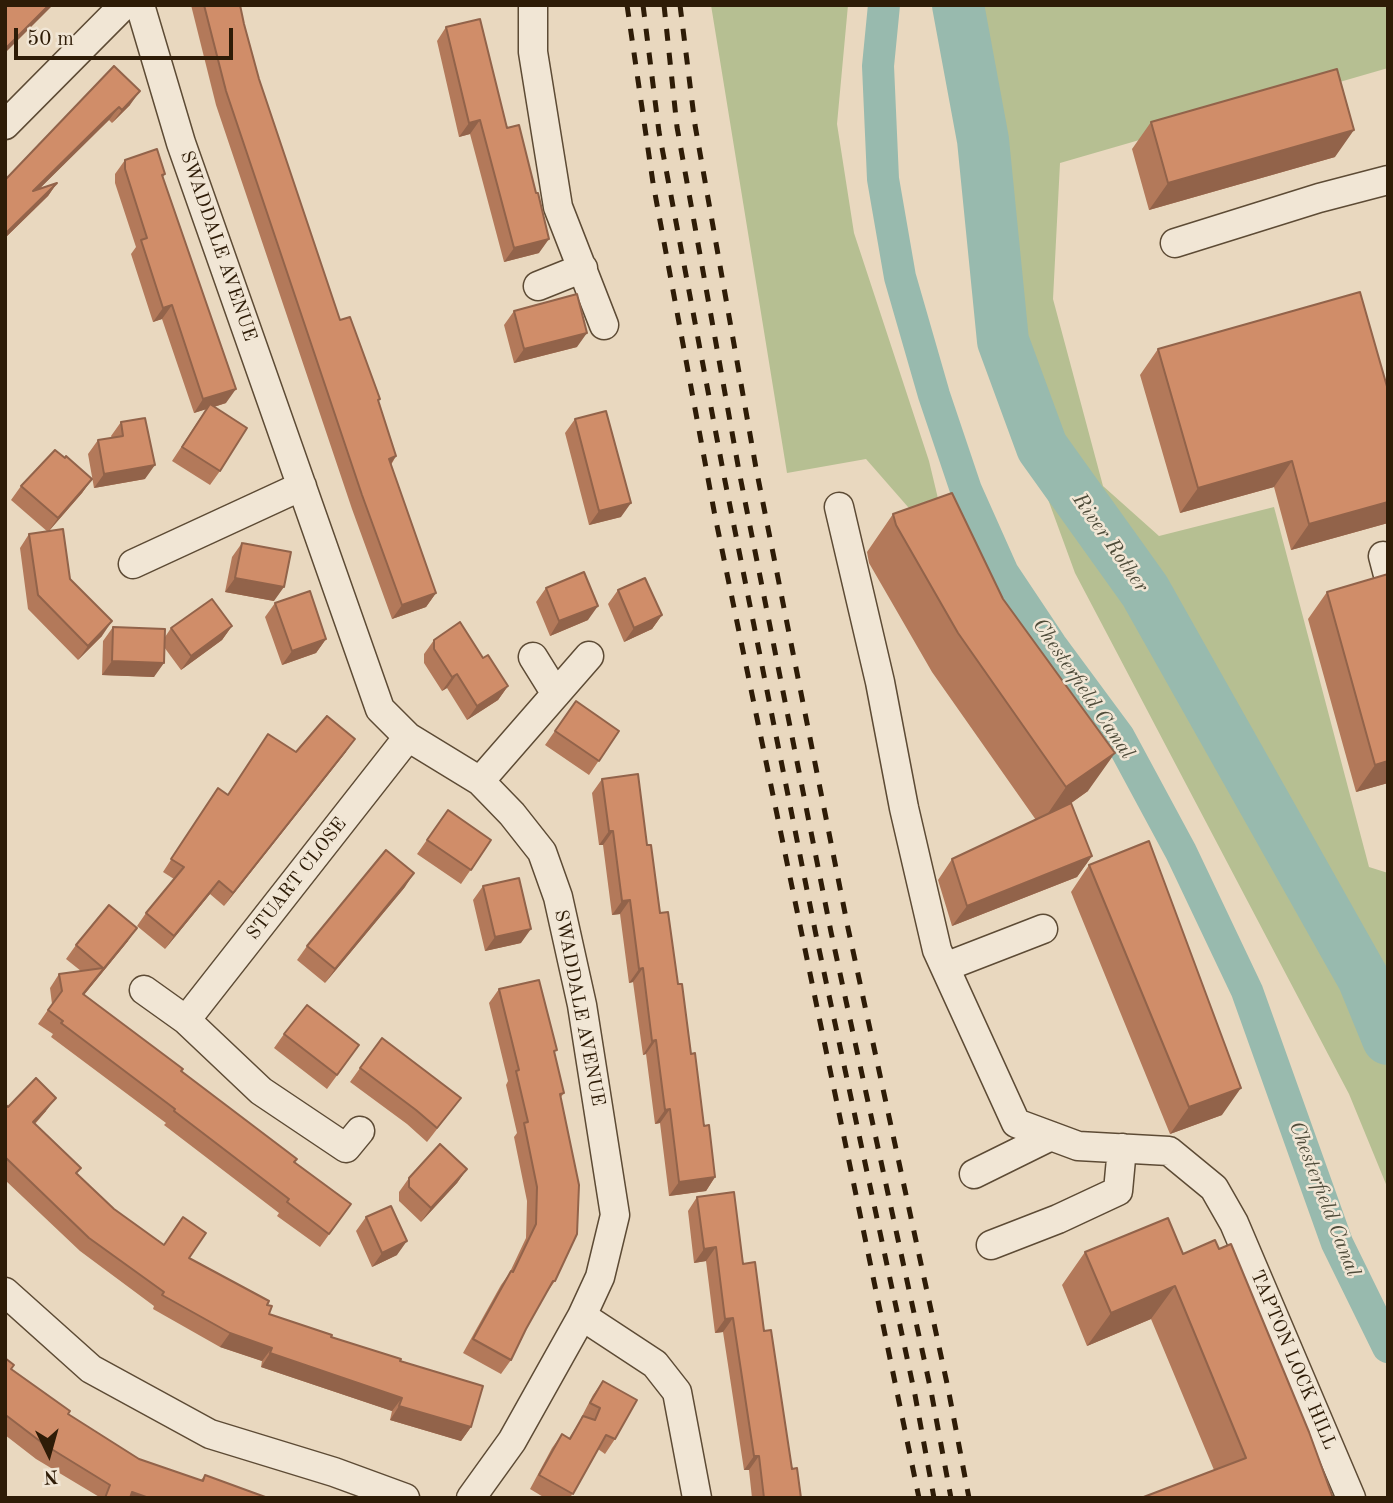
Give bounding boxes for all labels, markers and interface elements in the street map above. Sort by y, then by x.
scale bar [18,14,236,58]
text: 50 m [27,29,74,50]
street label: SWADDALE AVENUE [175,148,261,344]
water label: River Rother [1067,488,1153,598]
water label: Chesterfield Canal [1027,614,1139,764]
street label: STUART CLOSE [242,813,352,945]
street label: SWADDALE AVENUE [549,908,609,1108]
water label: Chesterfield Canal [1283,1118,1365,1280]
street label: TAPTON LOCK HILL [1245,1267,1341,1453]
north arrow [14,1419,84,1489]
text: N [43,1465,59,1486]

